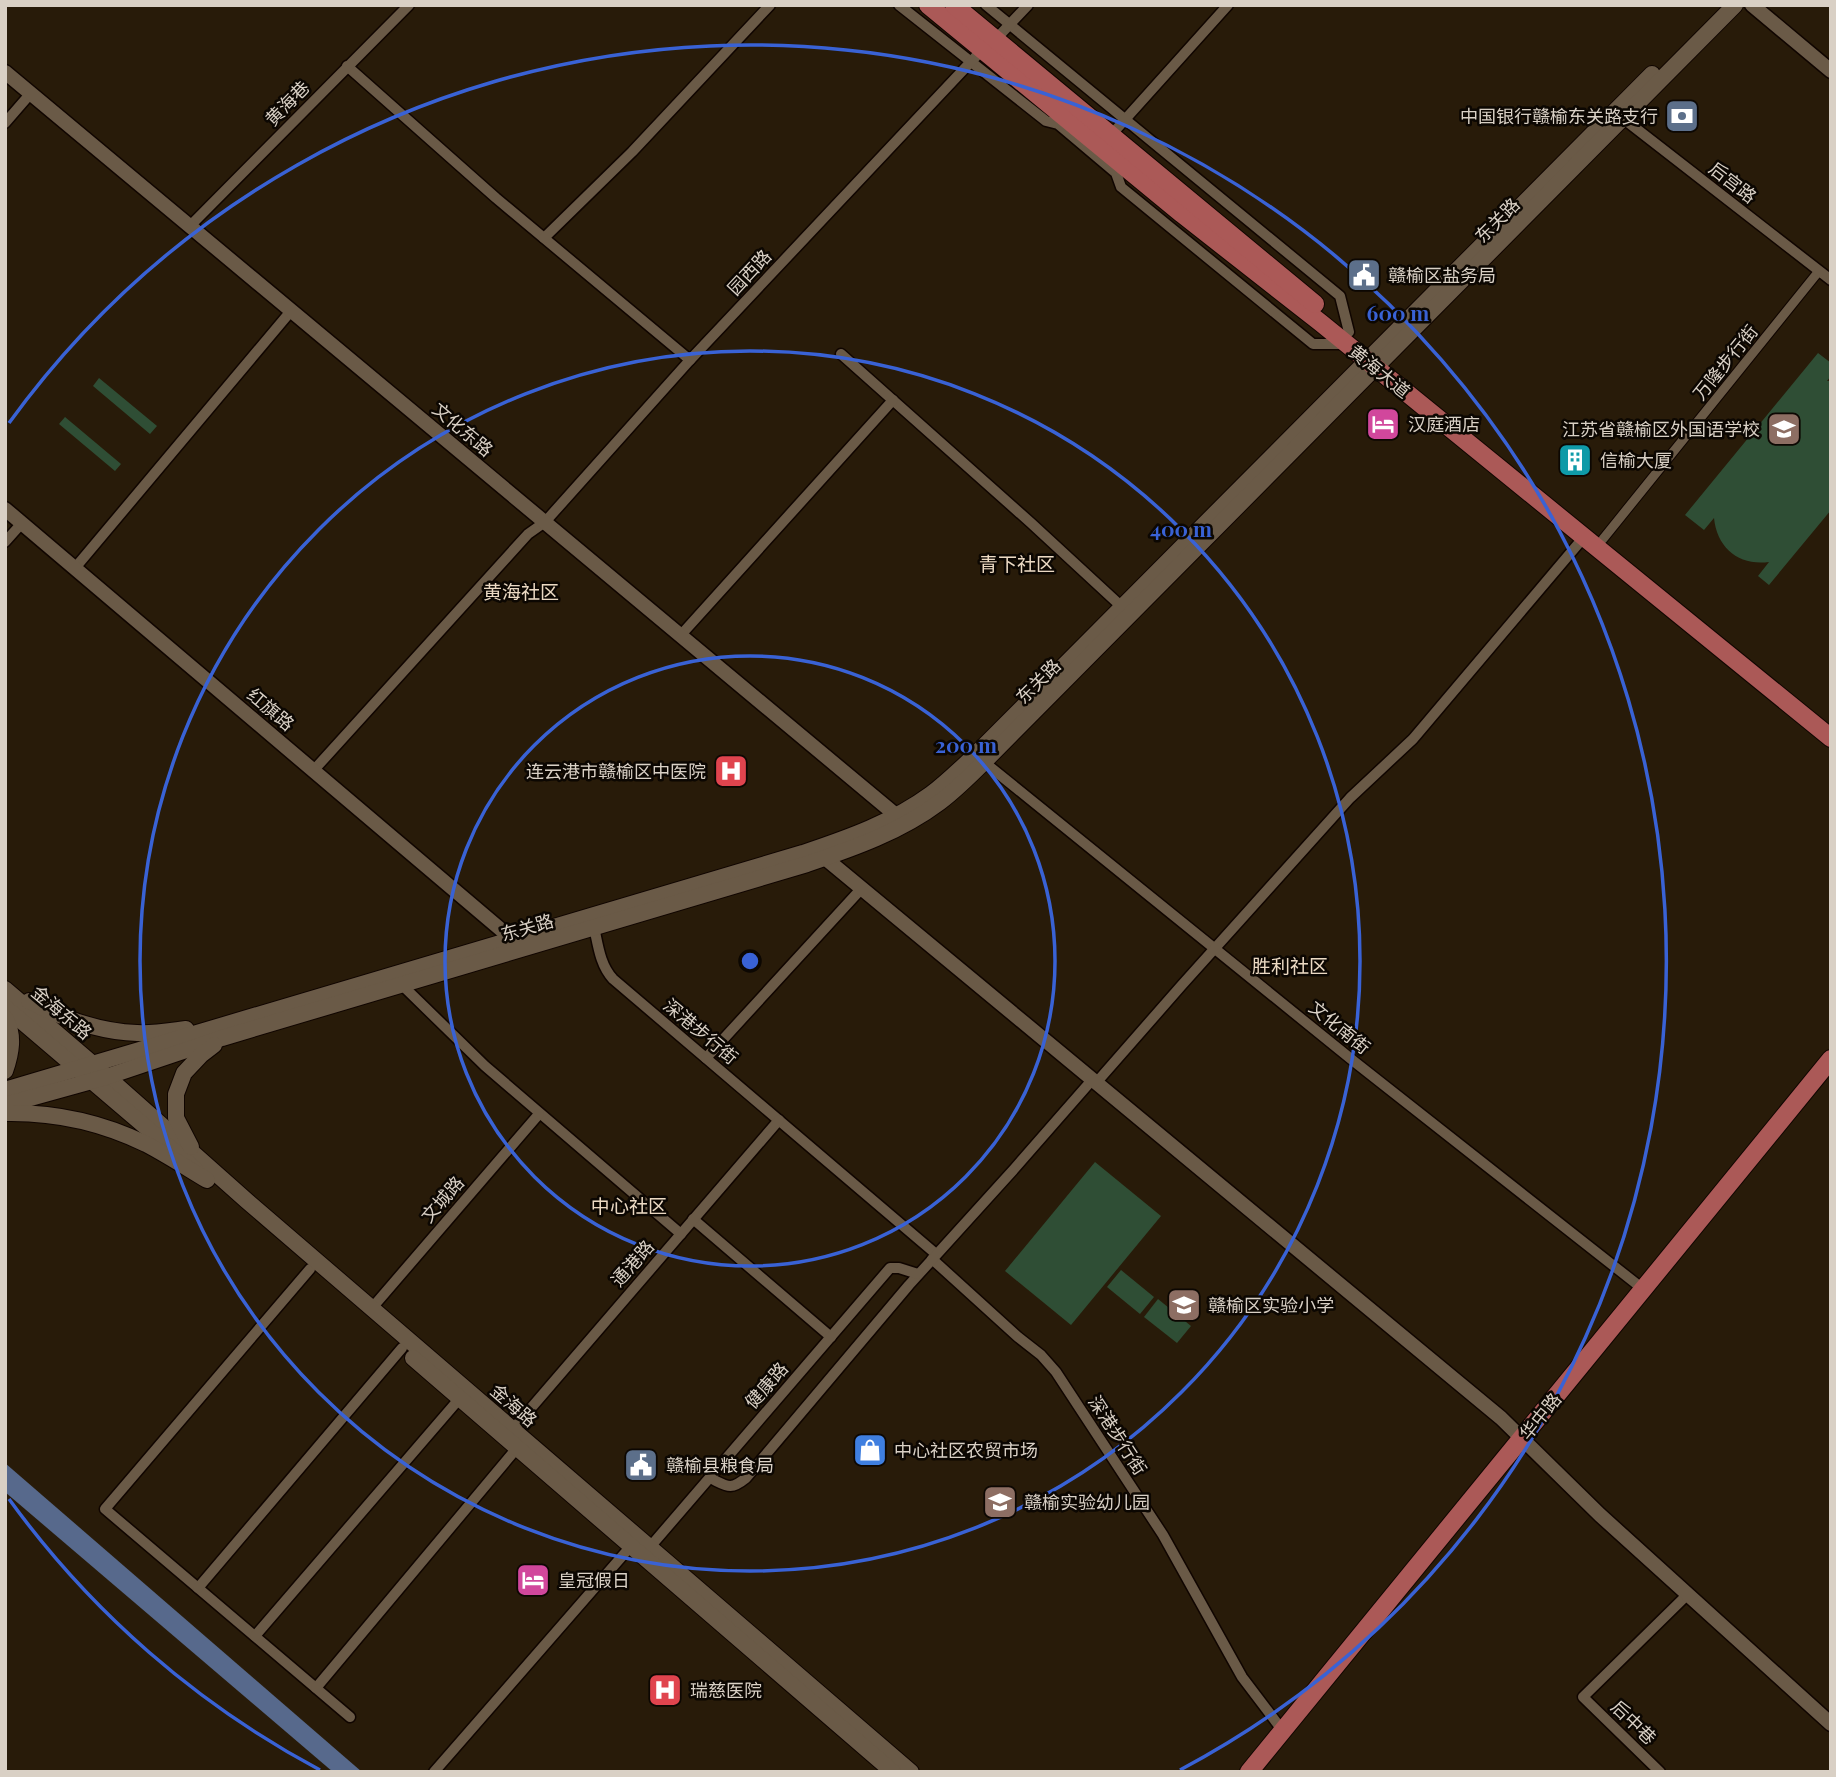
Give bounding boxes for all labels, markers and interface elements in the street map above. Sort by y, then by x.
street label: 黄海巷 [260,75,314,131]
bank icon: 中国银行赣榆东关路支行 [1663,97,1701,135]
place label: 中国银行赣榆东关路支行 [1460,104,1658,128]
street label: 后宫路 [1704,156,1762,208]
street label: 东关路 [1469,192,1525,248]
street label: 园西路 [722,244,776,300]
public building icon: 赣榆区盐务局 [1345,256,1383,294]
place label: 赣榆区盐务局 [1388,263,1496,287]
text: 600 m [1367,298,1429,326]
street label: 万隆步行街 [1687,319,1763,405]
street label: 黄海大道 [1344,339,1416,403]
street label: 文化东路 [428,397,498,461]
hotel icon: 汉庭酒店 [1364,405,1402,443]
school or university icon: 江苏省赣榆区外国语学校 [1765,410,1803,448]
place label: 汉庭酒店 [1408,412,1480,436]
place label: 江苏省赣榆区外国语学校 [1562,417,1760,441]
building icon: 信榆大厦 [1556,441,1594,479]
place label: 信榆大厦 [1600,448,1672,472]
text: 400 m [1150,514,1212,542]
district label: 青下社区 [979,550,1055,576]
district label: 黄海社区 [483,578,559,604]
street label: 东关路 [1010,653,1066,709]
street label: 红旗路 [243,682,299,736]
text: 200 m [935,730,997,758]
hospital icon: 连云港市赣榆区中医院 [712,752,750,790]
place label: 连云港市赣榆区中医院 [526,759,706,783]
street label: 东关路 [498,908,556,946]
centre of rings [738,949,762,973]
district label: 胜利社区 [1252,952,1328,978]
street label: 金海东路 [27,980,97,1044]
street label: 深港步行街 [659,993,743,1069]
street label: 文化南街 [1304,995,1376,1059]
street label: 文城路 [415,1171,469,1227]
district label: 中心社区 [591,1192,667,1218]
street label: 通港路 [605,1235,659,1291]
school or university icon: 赣榆区实验小学 [1165,1286,1203,1324]
place label: 赣榆区实验小学 [1208,1293,1334,1317]
street label: 健康路 [739,1357,793,1413]
street label: 金海路 [486,1378,542,1432]
street label: 华中路 [1514,1387,1566,1445]
street label: 深港步行街 [1083,1391,1153,1479]
shop icon: 中心社区农贸市场 [851,1431,889,1469]
place label: 中心社区农贸市场 [894,1438,1038,1462]
public building icon: 赣榆县粮食局 [622,1446,660,1484]
place label: 赣榆县粮食局 [666,1453,774,1477]
school or university icon: 赣榆实验幼儿园 [981,1483,1019,1521]
place label: 赣榆实验幼儿园 [1024,1490,1150,1514]
hotel icon: 皇冠假日 [514,1561,552,1599]
place label: 皇冠假日 [558,1568,630,1592]
hospital icon: 瑞慈医院 [646,1671,684,1709]
place label: 瑞慈医院 [690,1678,762,1702]
street label: 后中巷 [1606,1695,1662,1749]

